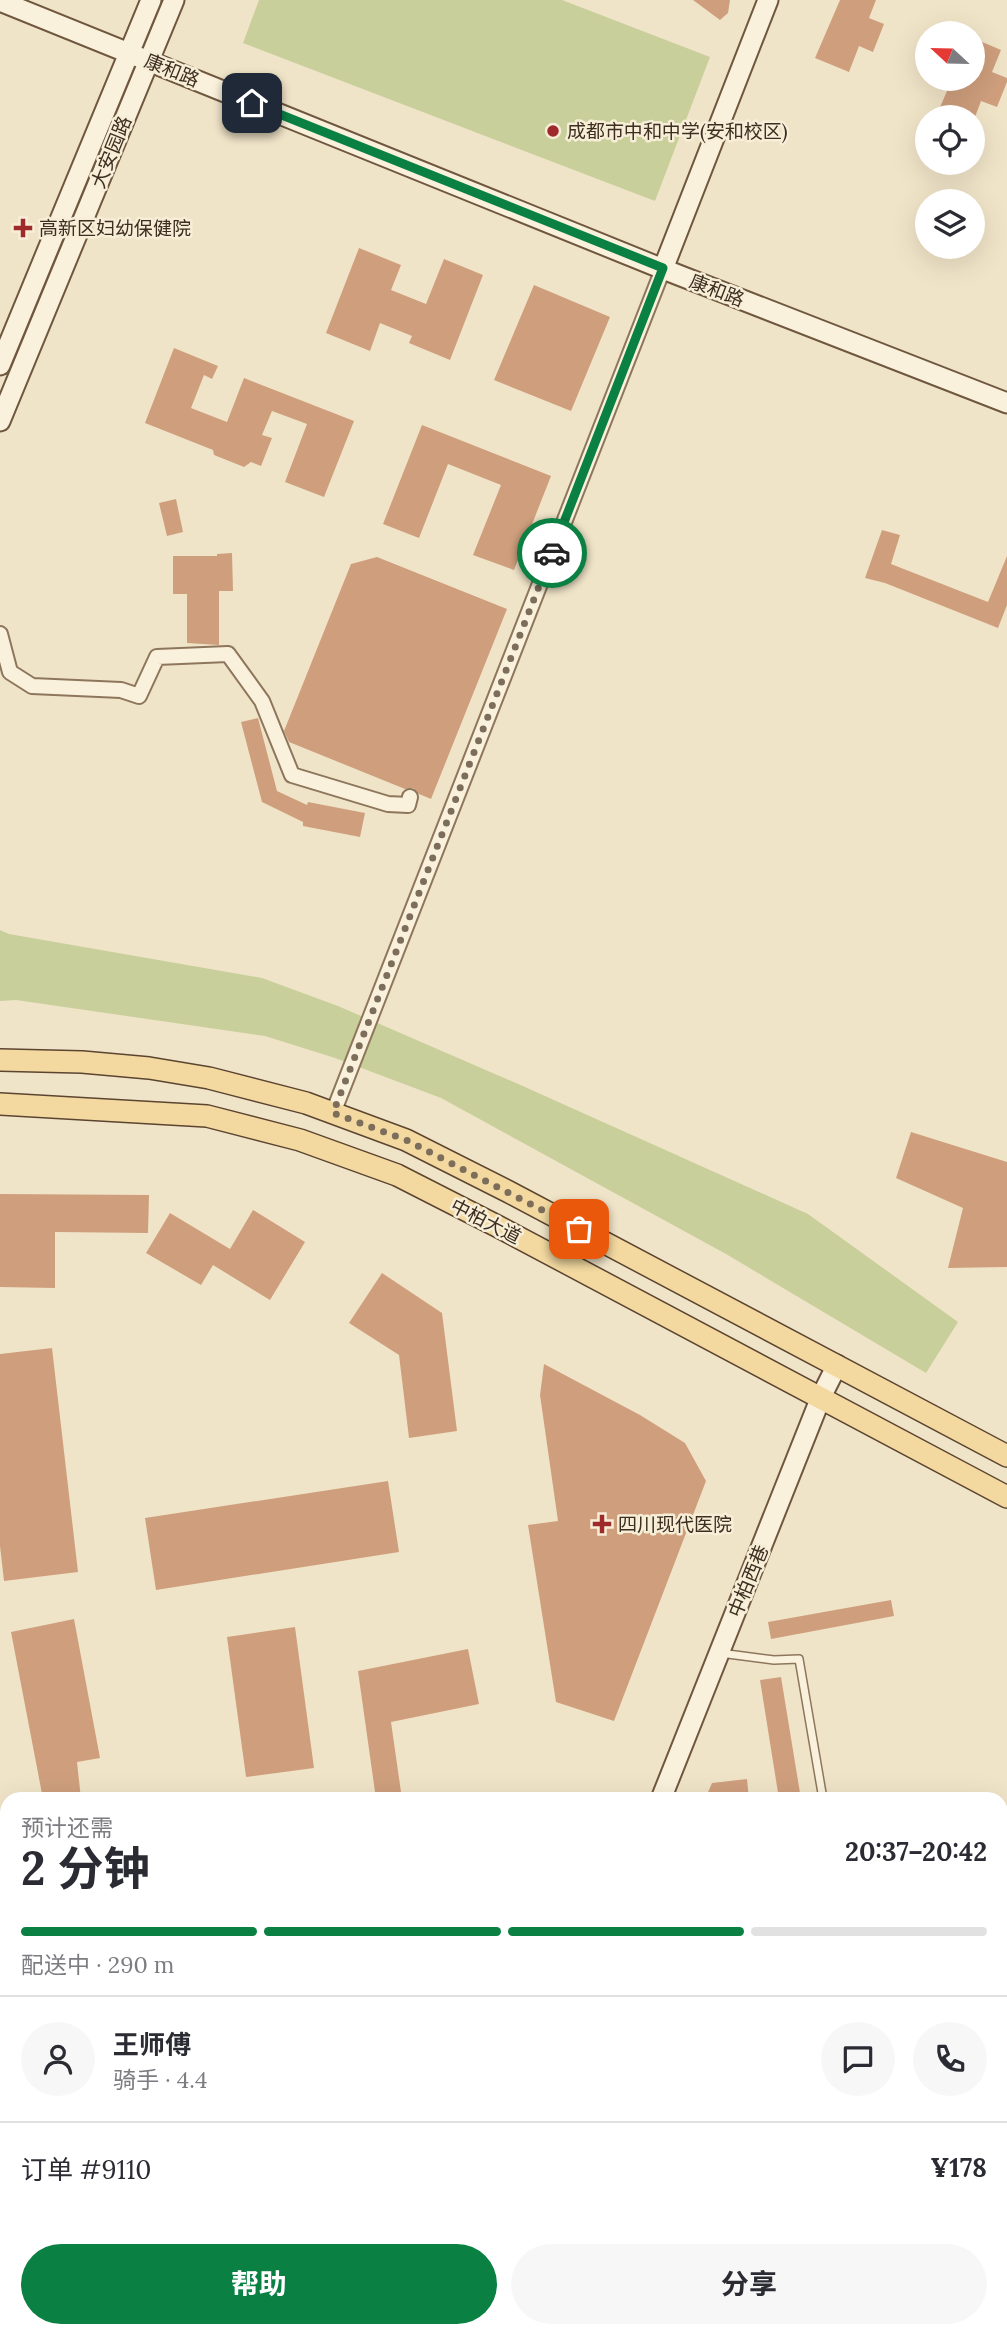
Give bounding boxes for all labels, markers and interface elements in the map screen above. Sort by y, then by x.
north arrow [915,21,985,91]
map controls [915,21,985,259]
street label: 康和路 [141,48,203,92]
pin [222,73,282,133]
icon: home [233,84,271,122]
button: locate [915,105,985,175]
street label: 大安园路 [86,112,136,192]
place label: 成都市中和中学(安和校区) [567,119,788,144]
marker: 成都市中和中学(安和校区) [545,123,561,139]
button: layers [915,189,985,259]
place label: 高新区妇幼保健院 [39,216,191,240]
marker: 高新区妇幼保健院 [13,218,33,238]
street label: 康和路 [686,269,748,311]
courier [517,518,587,588]
icon: car [533,534,571,572]
street label: 中柏大道 [447,1193,525,1249]
pin [549,1199,609,1259]
icon: bag [560,1210,598,1248]
place label: 四川现代医院 [618,1512,732,1536]
marker: 四川现代医院 [592,1514,612,1534]
street label: 中柏西巷 [723,1541,773,1621]
text: 预计还需 [21,1813,113,1842]
text: 20:37–20:42 [845,1835,987,1868]
text: 2 分钟 [21,1839,150,1898]
text: 配送中 · 290 m [21,1950,174,1979]
button: person [21,2022,95,2096]
button: chat [821,2022,895,2096]
button: phone [913,2022,987,2096]
text: 王师傅 [113,2028,191,2061]
text: 骑手 · 4.4 [113,2065,207,2094]
text: ¥178 [931,2151,987,2184]
text: 订单 #9110 [21,2153,152,2186]
button: 帮助 [21,2244,497,2324]
button: 分享 [511,2244,987,2324]

